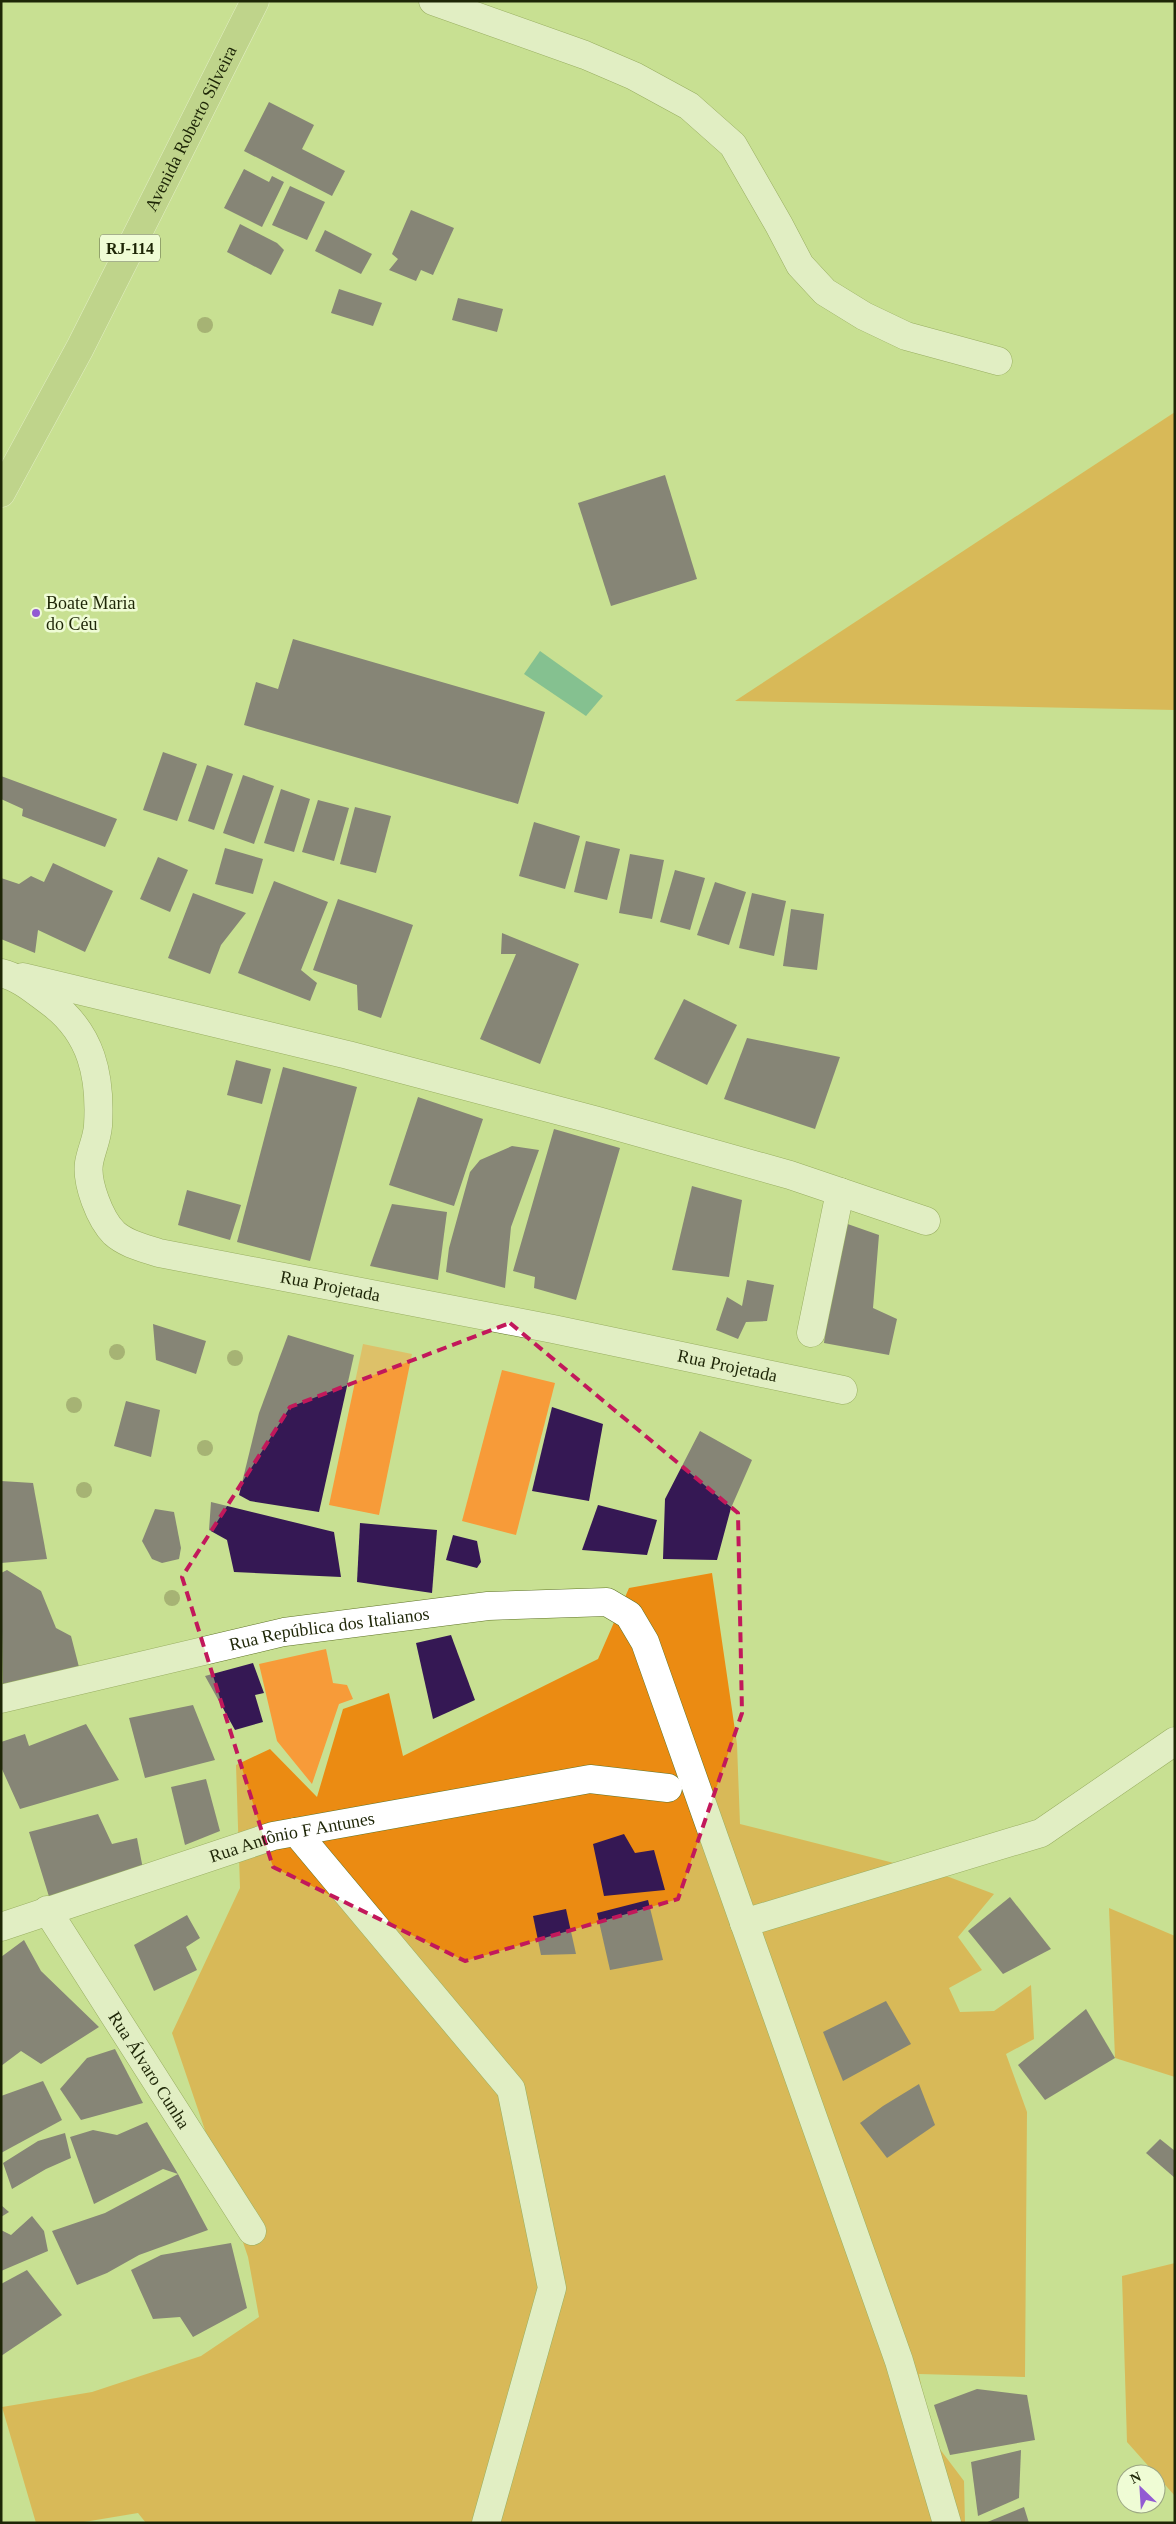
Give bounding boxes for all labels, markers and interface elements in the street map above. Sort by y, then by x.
street label: Avenida Roberto Silveira [141,42,241,215]
road number: RJ-114 [100,234,160,262]
place label: Boate Maria do Céu [46,593,135,634]
marker: Boate Maria do Céu [30,607,42,619]
street label: Rua Projetada [278,1267,382,1305]
street label: Rua Projetada [676,1345,779,1386]
street label: Rua República dos Italianos [227,1604,431,1655]
street label: Rua Antônio F Antunes [207,1808,376,1867]
street label: Rua Álvaro Cunha [104,2008,194,2132]
north arrow [1116,2464,1166,2514]
text: N [1128,2469,1143,2487]

